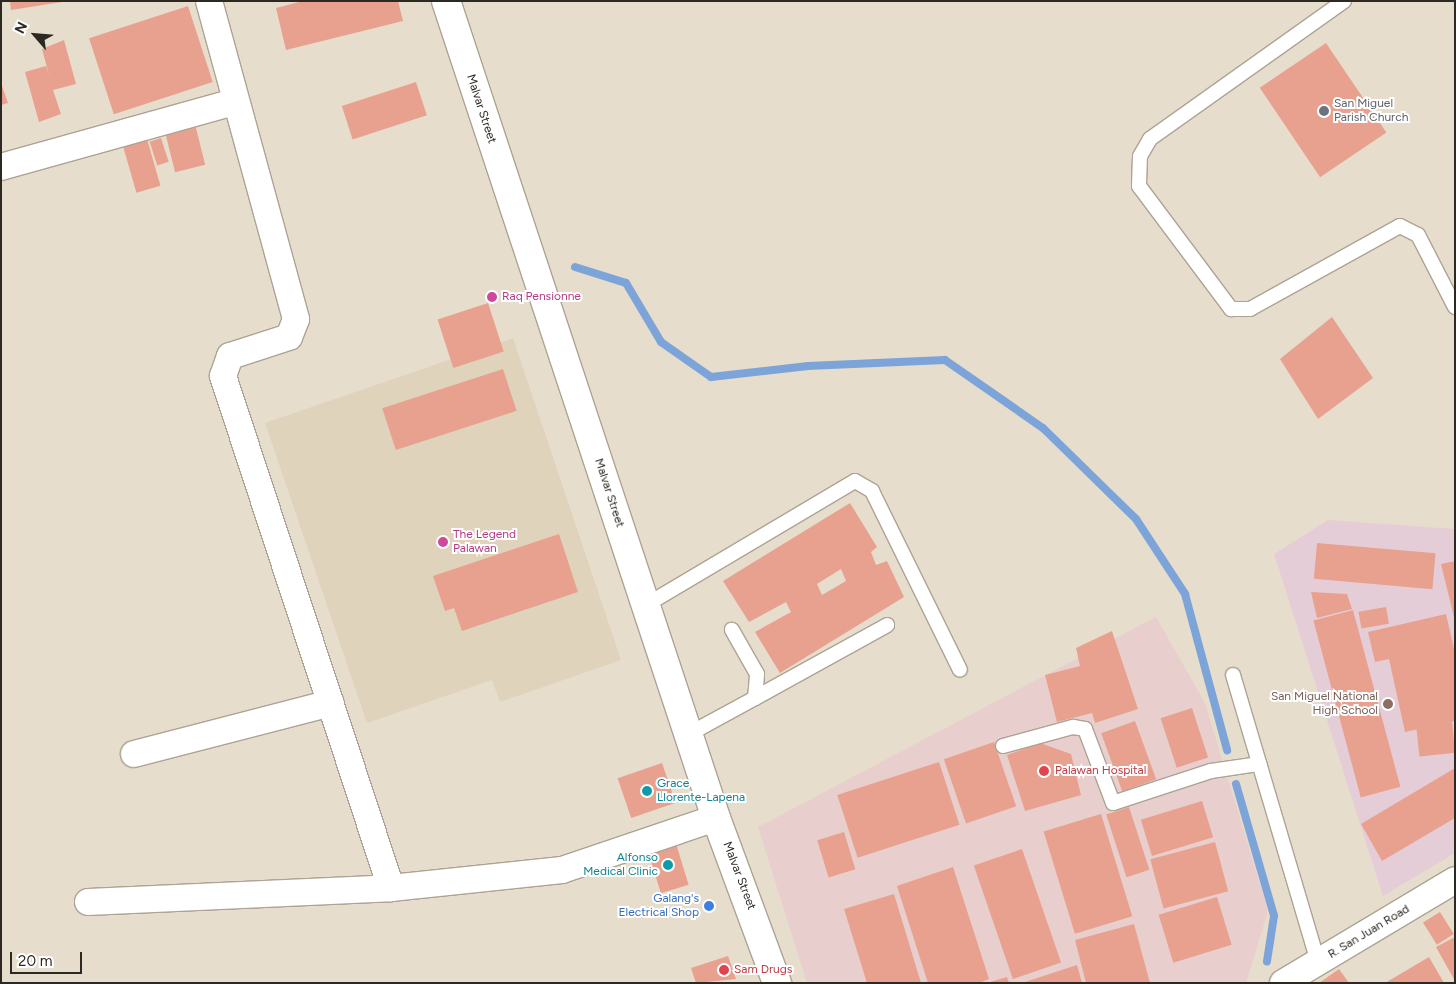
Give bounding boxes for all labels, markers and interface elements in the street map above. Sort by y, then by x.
north arrow [10,10,60,60]
text: N [11,19,31,37]
street label: Malvar Street [463,73,499,145]
place label: San Miguel Parish Church [1334,97,1408,125]
marker: San Miguel Parish Church [1318,105,1330,117]
place label: Raq Pensionne [502,290,581,304]
marker: Raq Pensionne [486,291,498,303]
street label: Malvar Street [591,457,627,529]
place label: The Legend Palawan [453,528,516,556]
marker: The Legend Palawan [437,536,449,548]
place label: San Miguel National High School [1271,690,1378,718]
marker: San Miguel National High School [1382,698,1394,710]
marker: Palawan Hospital [1037,764,1051,778]
place label: Palawan Hospital [1055,764,1146,778]
place label: Grace Llorente-Lapena [657,777,745,805]
marker: Grace Llorente-Lapena [641,785,653,797]
street label: Malvar Street [719,840,759,912]
place label: Alfonso Medical Clinic [583,851,658,879]
marker: Alfonso Medical Clinic [662,859,674,871]
place label: Galang's Electrical Shop [619,892,699,920]
marker: Galang's Electrical Shop [703,900,715,912]
street label: R. San Juan Road [1326,902,1412,962]
scale bar [12,942,85,974]
text: 20 m [18,952,52,970]
place label: Sam Drugs [734,963,792,977]
marker: Sam Drugs [718,964,730,976]

